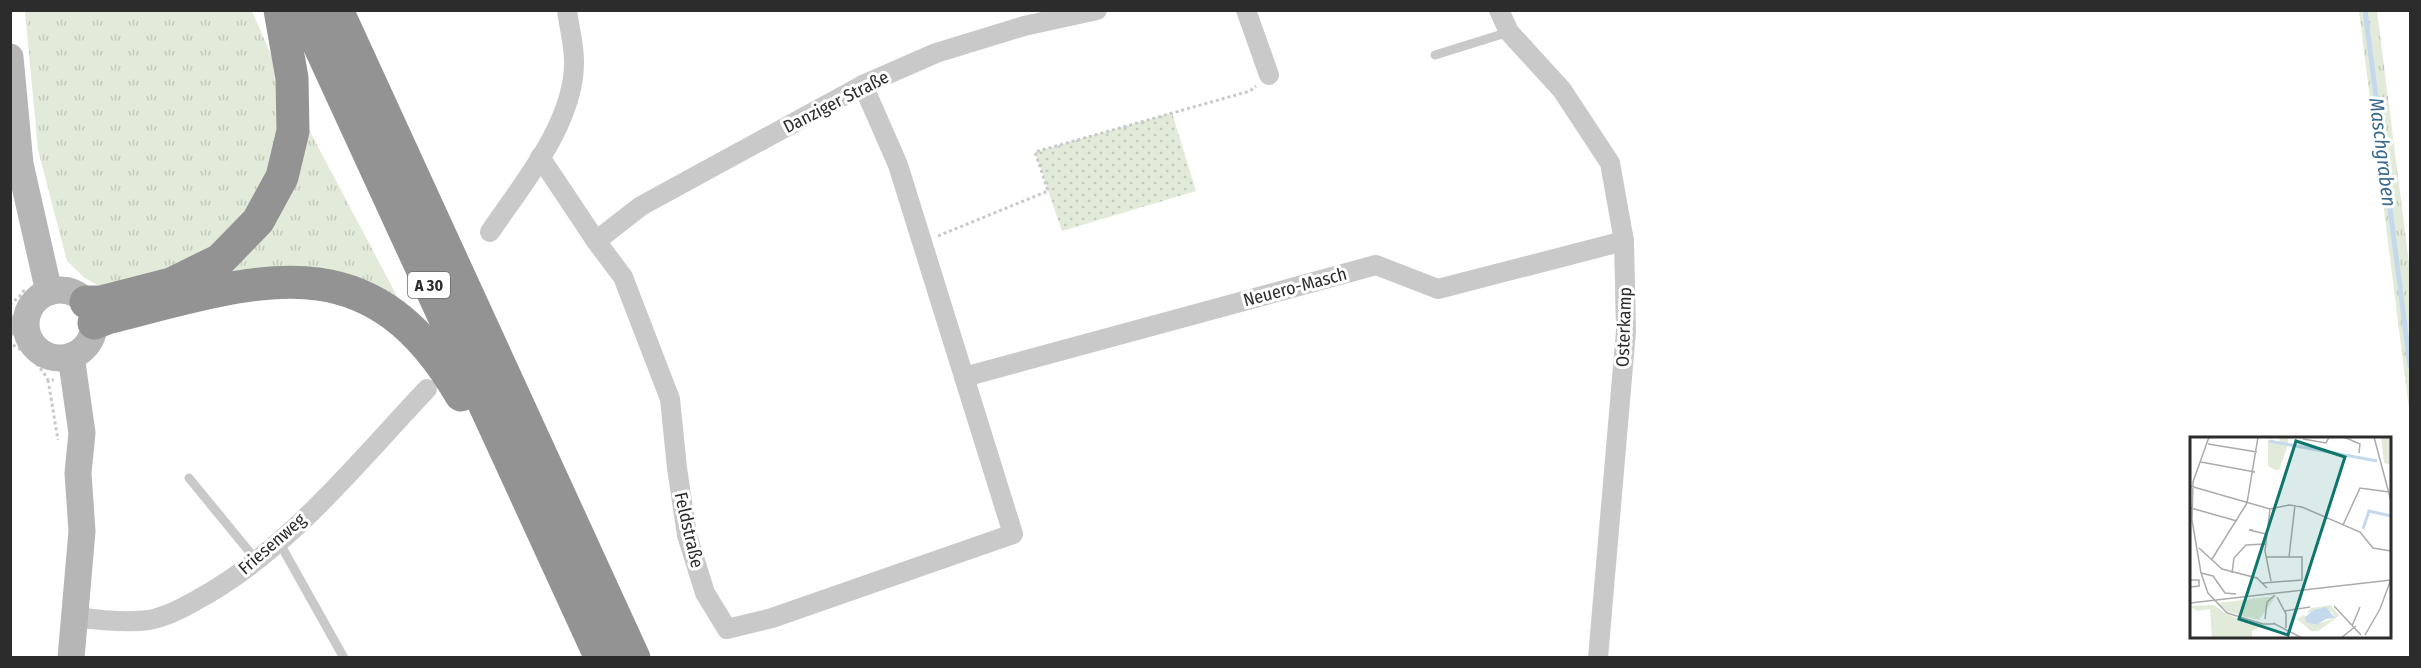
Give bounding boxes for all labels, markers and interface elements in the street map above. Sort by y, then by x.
street label: Danziger Straße [779,66,893,138]
water label: Maschgraben [2364,96,2402,208]
street label: Neuero-Masch [1241,263,1349,311]
road number: A 30 [408,272,450,298]
street label: Osterkamp [1612,287,1636,367]
inset map [2190,437,2391,638]
street label: Feldstraße [670,490,708,570]
street label: Friesenweg [234,508,311,579]

